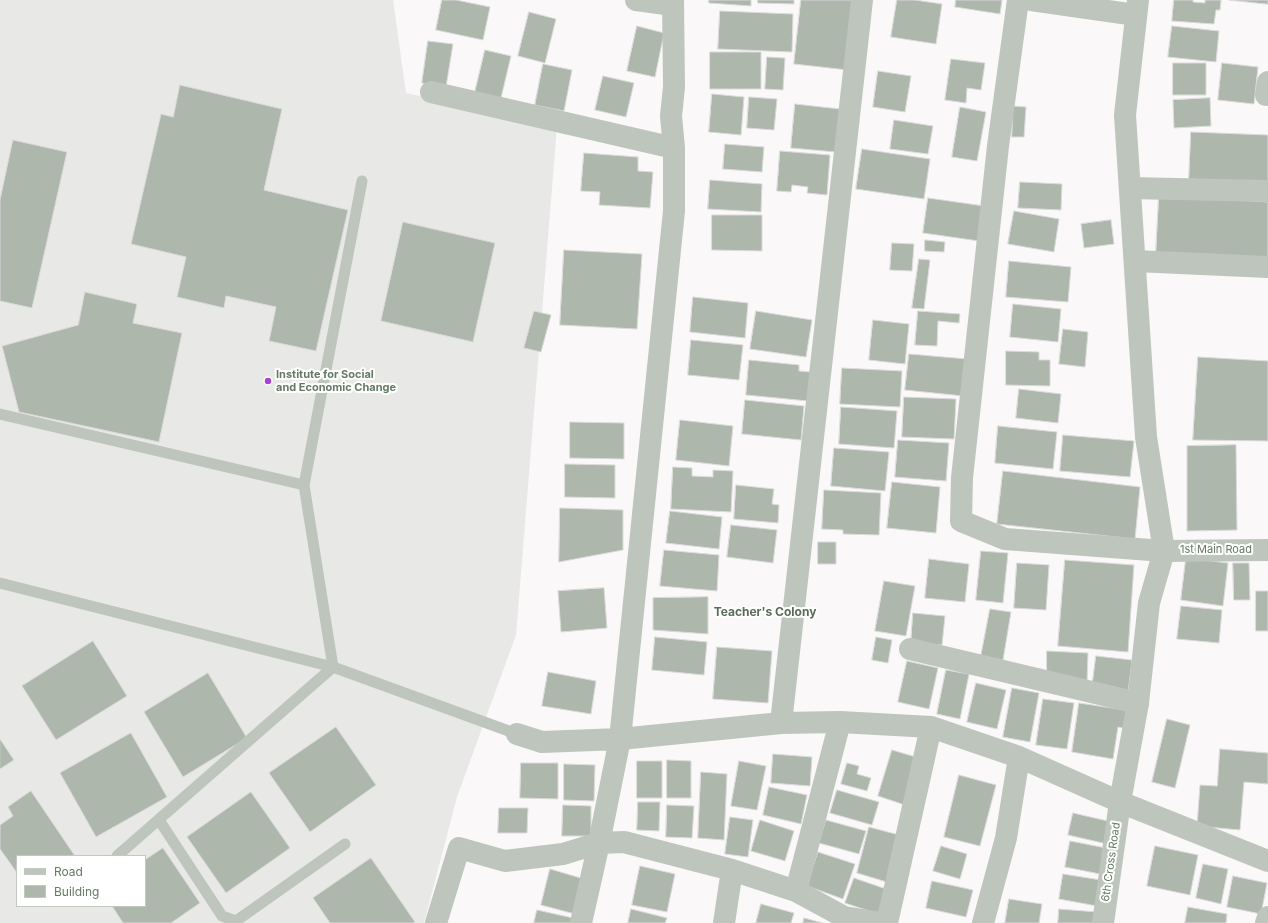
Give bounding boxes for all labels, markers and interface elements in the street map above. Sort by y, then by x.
place label: Institute for Social and Economic Change [276,368,396,394]
marker: Institute for Social and Economic Change [263,376,273,386]
street label: 1st Main Road [1180,543,1252,557]
district label: Teacher's Colony [714,605,816,619]
street label: 6th Cross Road [1099,822,1123,902]
legend [16,855,146,907]
text: Road [54,864,83,879]
text: Building [54,884,99,899]

